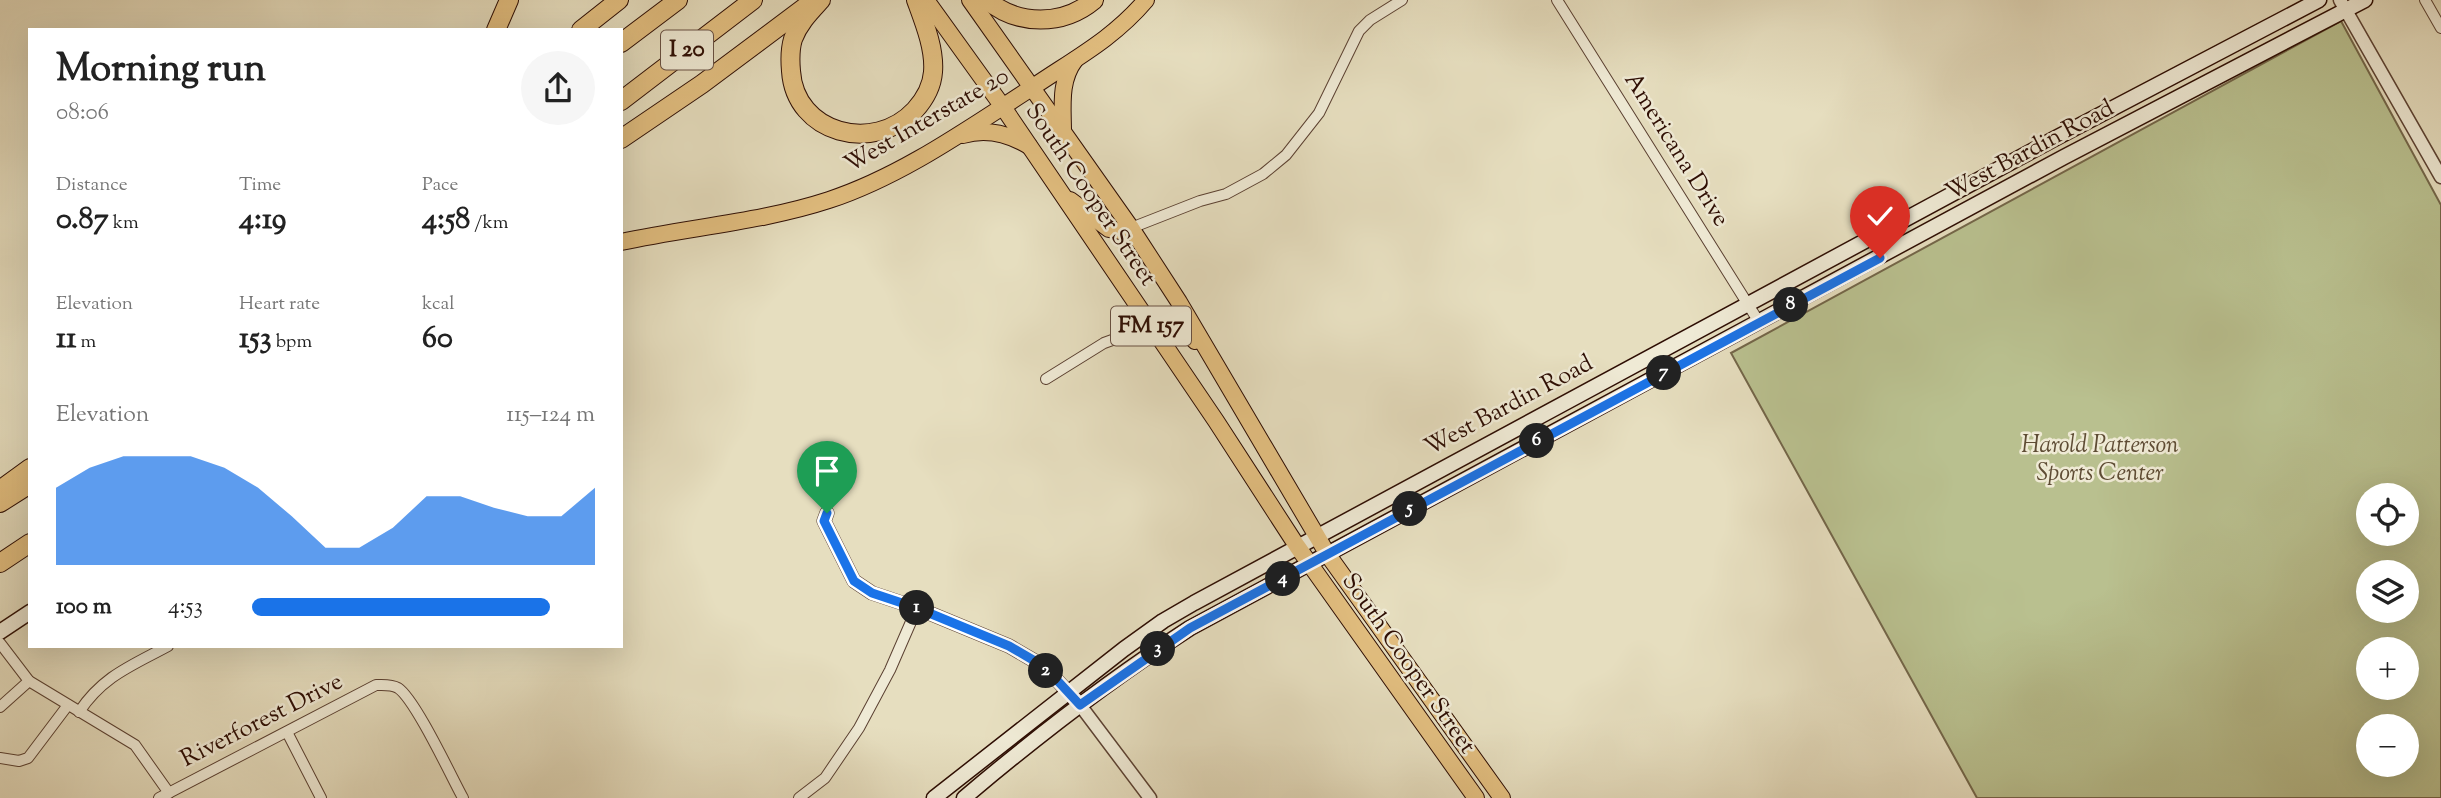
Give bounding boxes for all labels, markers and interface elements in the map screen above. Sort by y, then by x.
road number: I 20 [661,31,713,70]
text: Morning run [56,44,266,98]
button: share [521,51,595,125]
street label: West Interstate 20 [838,60,1016,182]
street label: Americana Drive [1615,66,1737,234]
street label: West Bardin Road [1940,92,2121,210]
text: 08:06 [56,97,109,130]
street label: South Cooper Street [1016,97,1164,293]
text: Distance [56,172,128,199]
text: Time [239,172,281,199]
text: Pace [422,172,458,199]
pin [1850,186,1910,258]
icon: check [1861,197,1899,235]
text: 0.87 [56,199,109,242]
text: 4:19 [239,199,286,242]
text: 4:58 [422,199,470,242]
text: km [109,210,139,237]
text: /km [470,210,509,237]
pin: 8 [1774,288,1809,322]
text: Elevation [56,291,133,318]
text: Heart rate [239,291,320,318]
text: kcal [422,291,455,318]
text: 8 [1786,291,1795,318]
road number: FM 157 [1111,306,1191,346]
text: 11 [56,318,76,361]
text: 153 [239,318,272,361]
text: 60 [422,318,453,361]
text: m [76,329,96,356]
text: bpm [272,329,312,356]
street label: West Bardin Road [1419,347,1600,465]
pin: 7 [1646,356,1682,390]
text: 7 [1659,359,1668,386]
text: Elevation [56,399,149,432]
text: 115–124 m [506,399,595,432]
pin: 6 [1520,424,1554,458]
text: 6 [1532,427,1541,454]
park label: Harold Patterson Sports Center [2021,429,2179,491]
pin [797,441,857,513]
icon: arrive [808,452,846,490]
map controls [2356,483,2419,777]
button: locate [2356,483,2419,546]
pin: 5 [1392,491,1428,526]
text: 5 [1406,495,1413,522]
button: layers [2356,560,2419,623]
pin: 4 [1266,562,1300,596]
text: 4 [1278,565,1287,592]
street label: South Cooper Street [1333,567,1483,761]
pin: 1 [900,590,934,626]
text: 100 m [56,591,112,624]
text: 4:53 [168,591,203,624]
text: 1 [913,594,920,621]
pin: 3 [1140,632,1176,666]
text: 3 [1154,635,1161,662]
button: + [2356,637,2419,700]
pin: 2 [1028,654,1064,688]
text: 2 [1041,657,1050,684]
street label: Riverforest Drive [175,666,349,776]
button: − [2356,714,2419,777]

